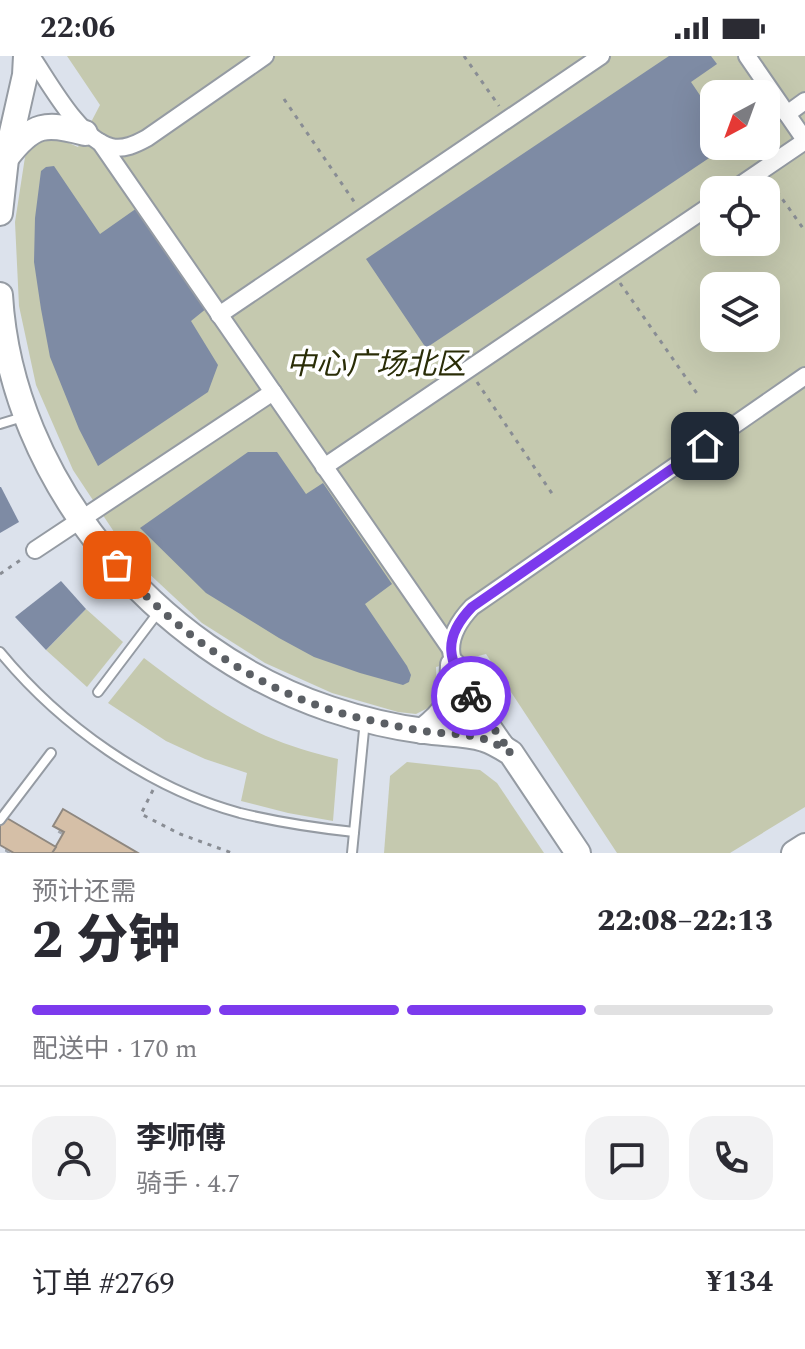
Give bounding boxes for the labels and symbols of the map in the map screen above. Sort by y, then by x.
north arrow [700,80,780,160]
park label: 中心广场北区 [286,342,470,388]
pin [671,412,739,480]
pin [83,531,151,599]
courier [431,656,511,736]

